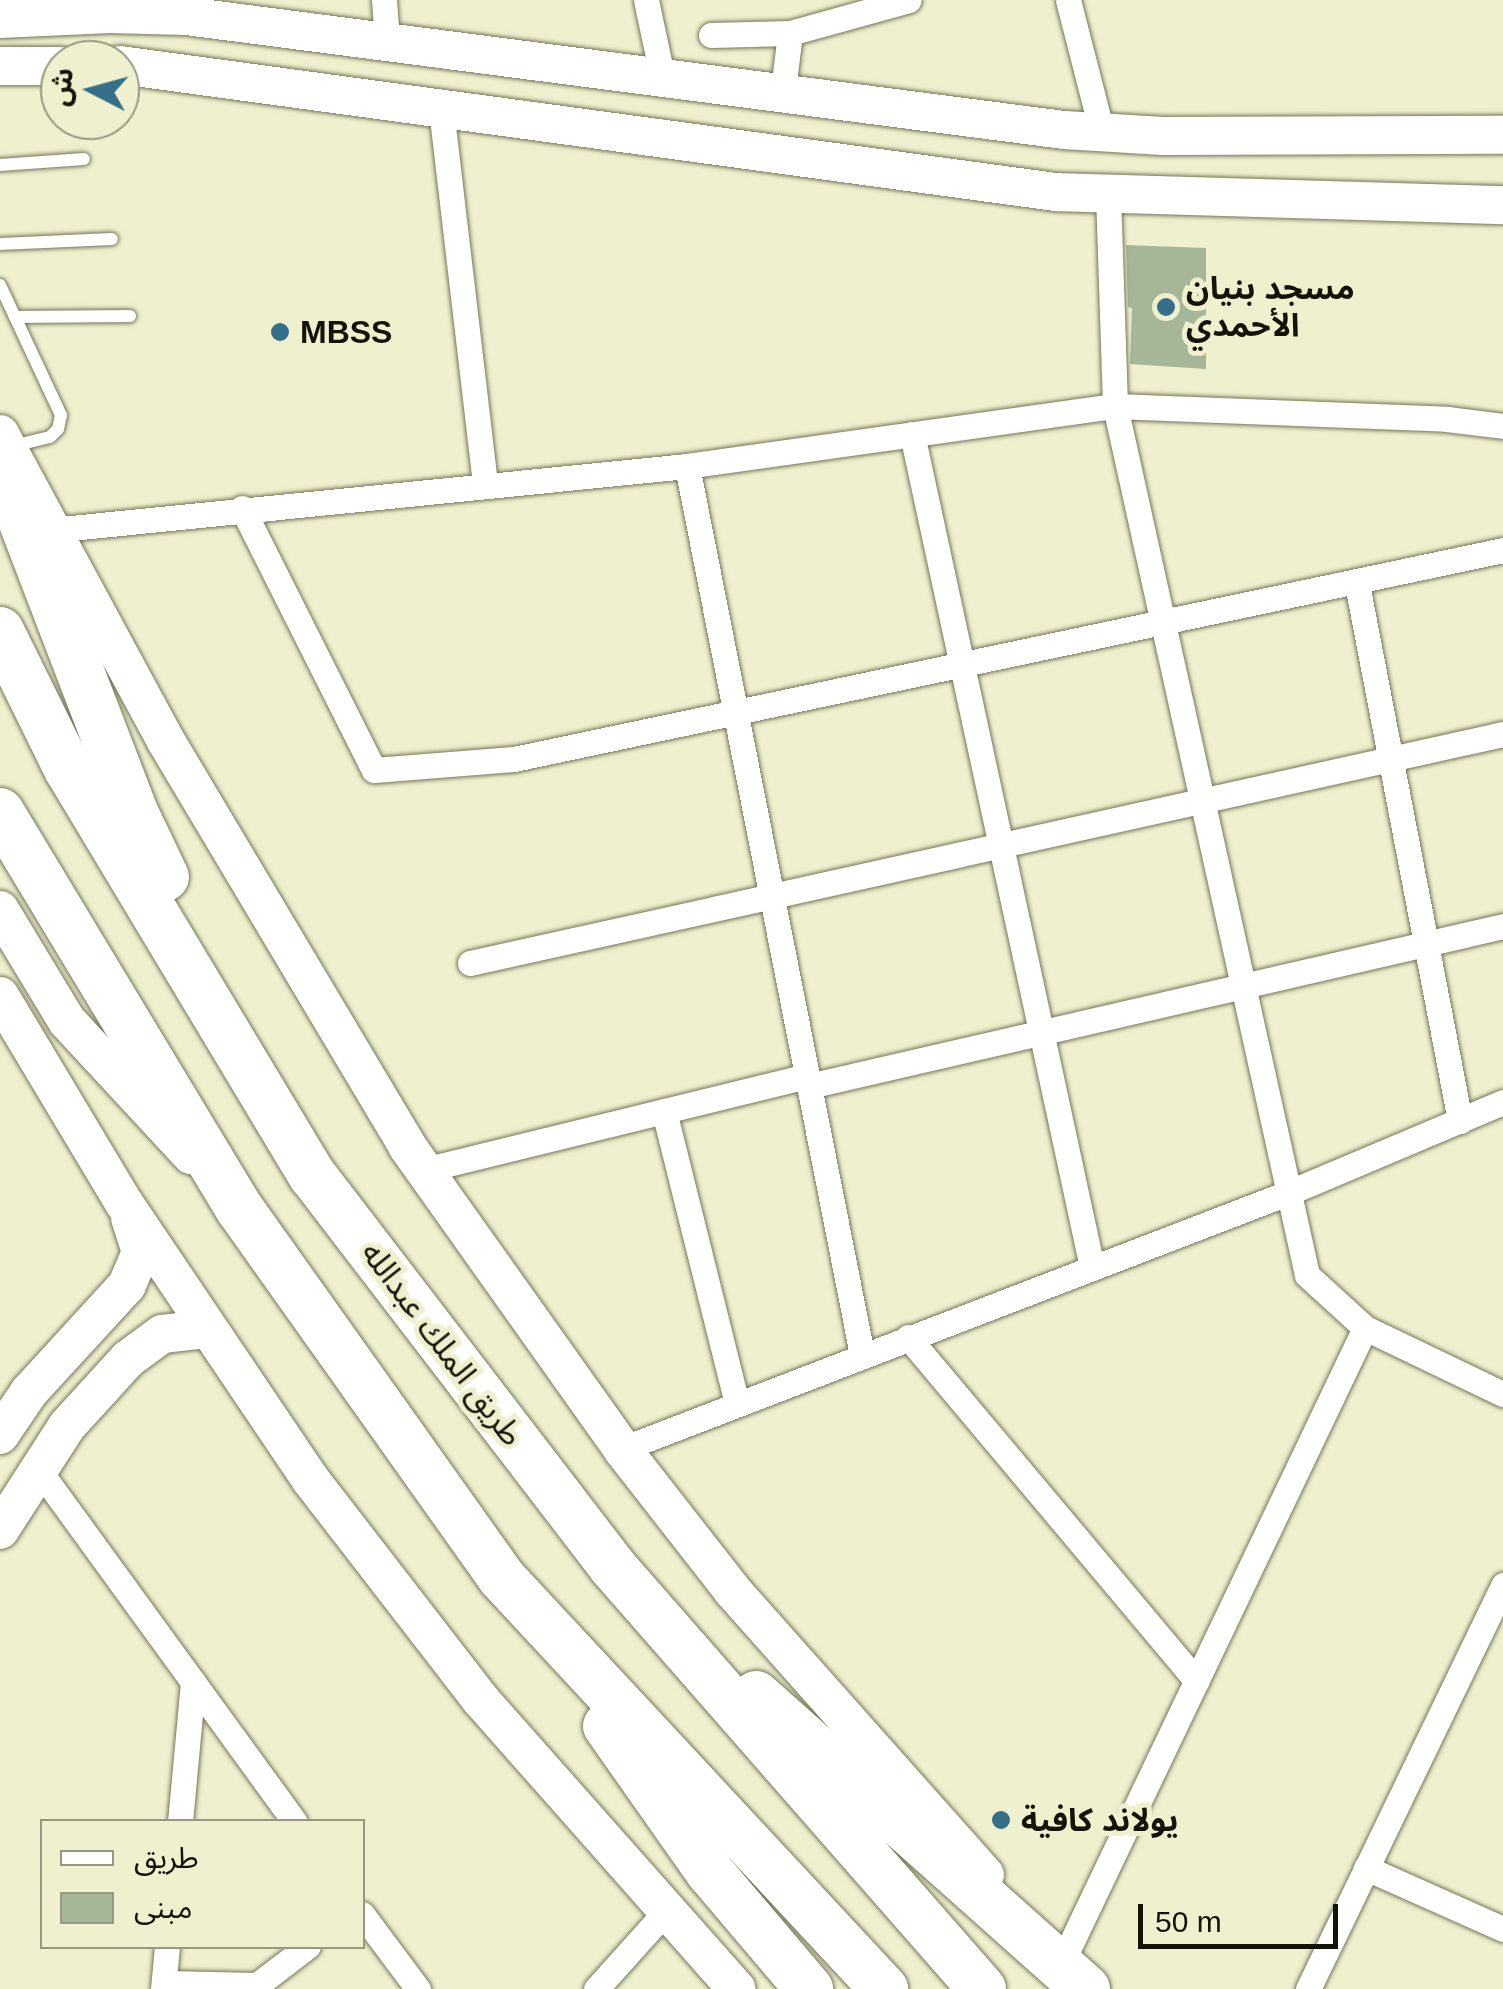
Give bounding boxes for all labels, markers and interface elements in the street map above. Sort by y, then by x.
north arrow [40,40,140,140]
text: ش [44,66,79,108]
place label: مسجد بنيان الأحمدي [1186,270,1355,345]
marker: مسجد بنيان الأحمدي [1155,296,1177,318]
place label: MBSS [300,313,392,351]
marker: MBSS [269,321,291,343]
street label: طريق الملك عبدالله [353,1234,531,1454]
place label: يولاند كافية [1021,1801,1179,1839]
marker: يولاند كافية [990,1809,1012,1831]
legend [40,1819,365,1949]
text: طريق [134,1841,199,1874]
scale bar [1143,1884,1343,1946]
text: مبنى [134,1891,192,1924]
text: 50 m [1155,1905,1222,1938]

